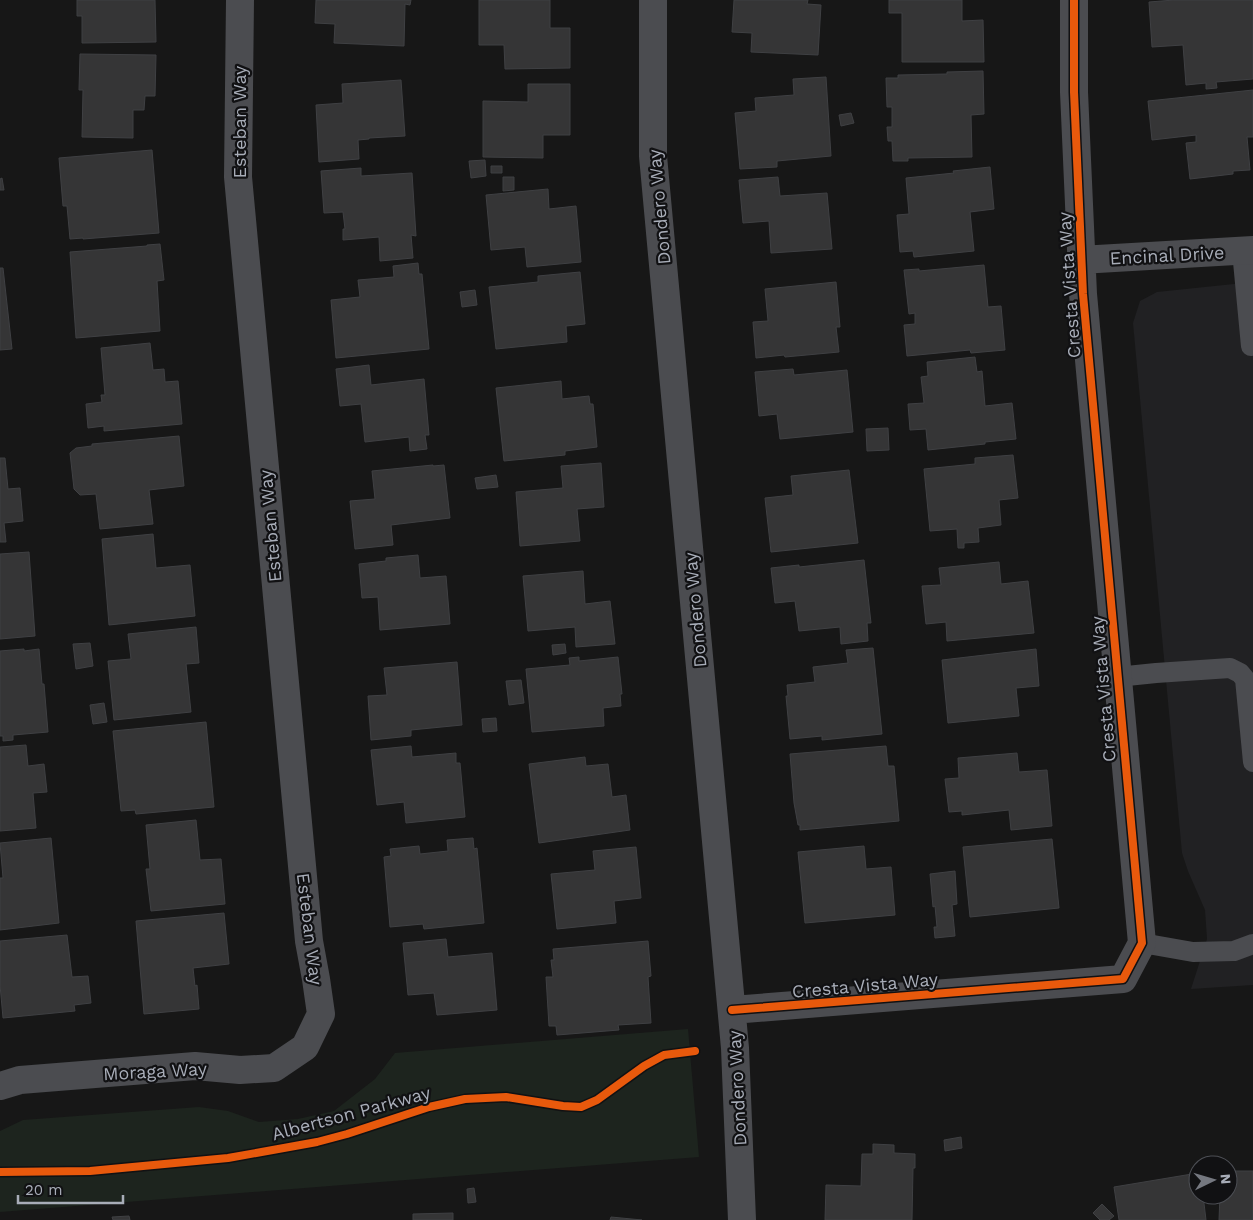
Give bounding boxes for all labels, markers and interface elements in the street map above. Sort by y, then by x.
street label: Esteban Way [229,65,250,178]
street label: Dondero Way [643,148,675,266]
street label: Cresta Vista Way [1053,210,1085,359]
street label: Encinal Drive [1109,242,1225,268]
street label: Esteban Way [255,468,285,583]
street label: Dondero Way [679,551,711,669]
street label: Cresta Vista Way [1086,614,1120,763]
street label: Esteban Way [293,872,327,987]
street label: Cresta Vista Way [791,968,940,1002]
street label: Dondero Way [723,1029,751,1146]
street label: Moraga Way [103,1058,208,1084]
street label: Albertson Parkway [269,1082,433,1144]
north arrow [1188,1155,1238,1205]
scale bar [18,1172,122,1204]
text: N [1218,1173,1234,1185]
text: 20 m [25,1181,63,1199]

